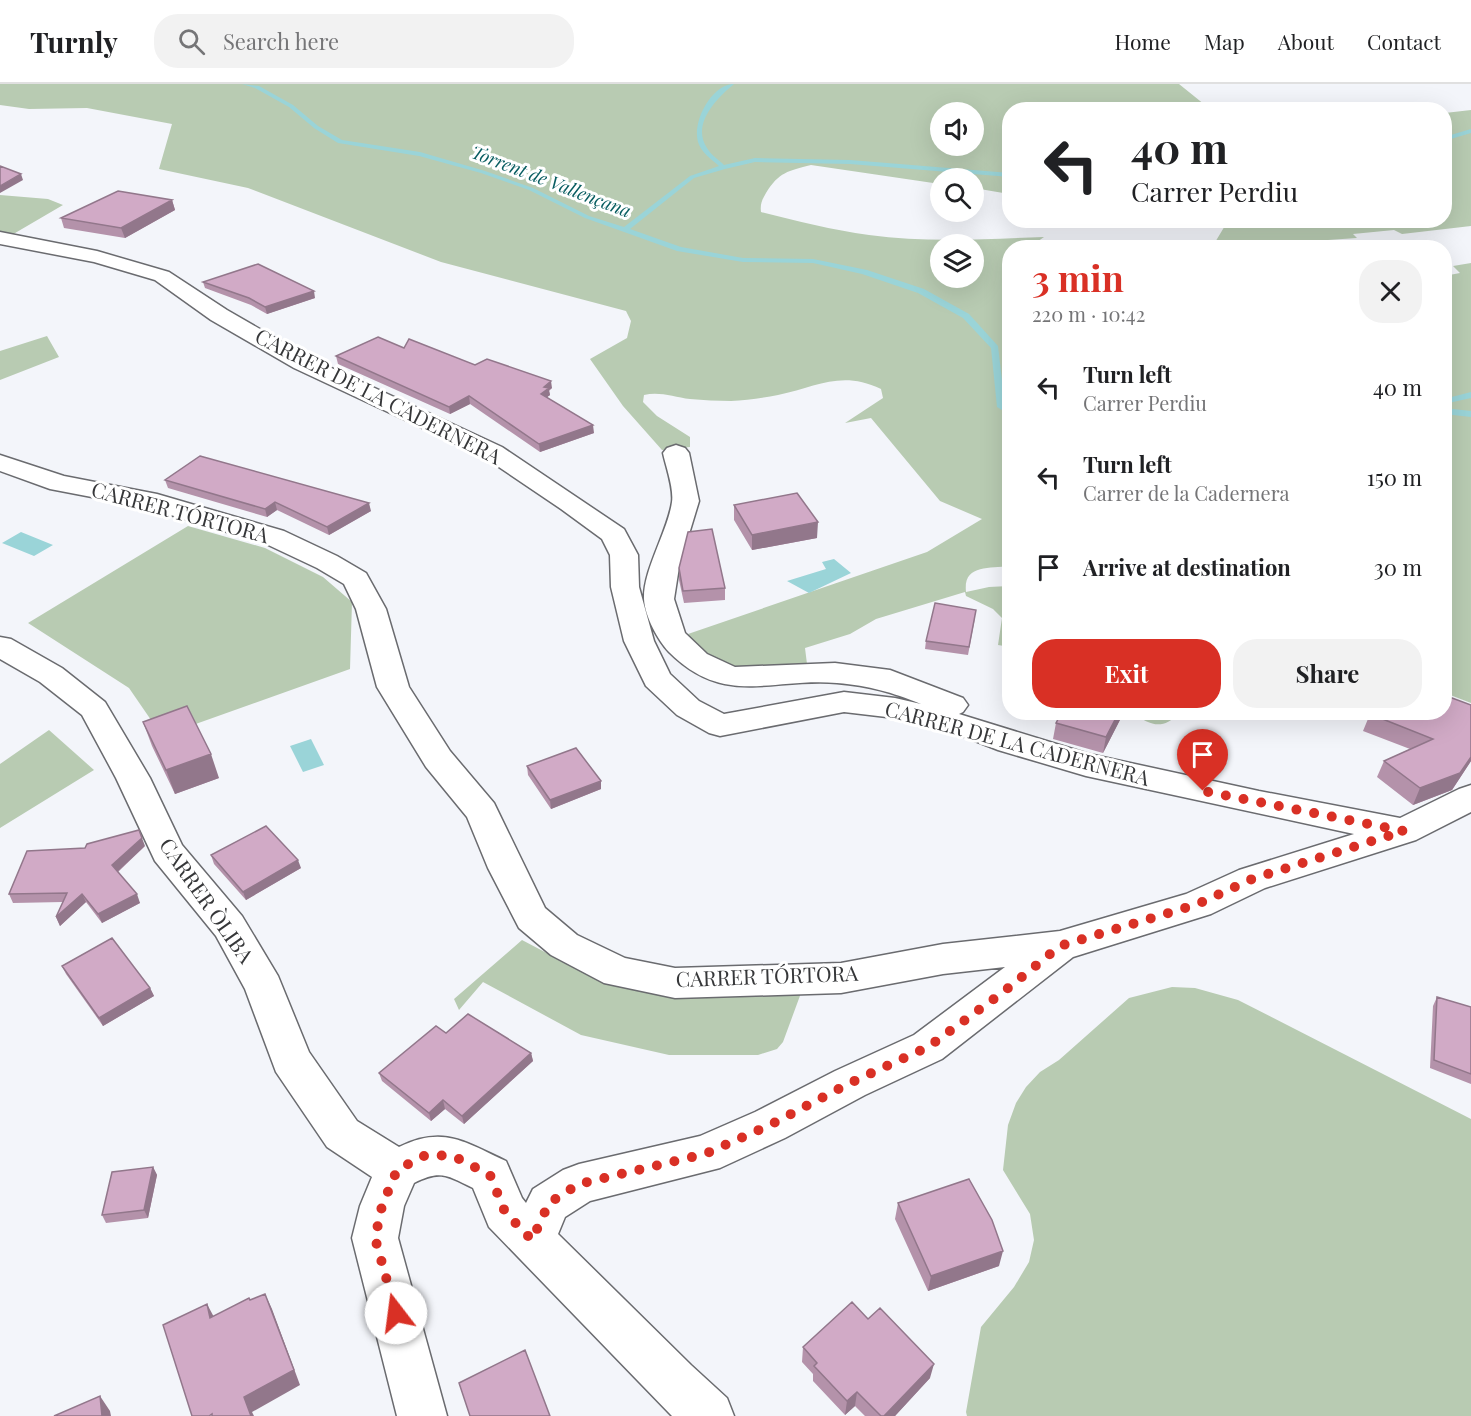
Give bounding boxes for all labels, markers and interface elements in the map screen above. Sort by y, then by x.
search box [154,14,574,68]
text: Turnly [30,23,118,60]
icon: search [175,25,208,58]
text: Search here [223,26,339,56]
text: Home [1115,27,1171,55]
text: Map [1204,27,1245,55]
text: About [1278,27,1334,55]
text: Contact [1367,27,1441,55]
map controls [930,102,984,288]
button: sound [930,102,984,156]
text: 40 m [1131,119,1228,175]
icon: left [1032,126,1110,204]
water label: Torrent de Vallençana [468,140,635,223]
button: search [930,168,984,222]
text: Carrer Perdiu [1131,173,1298,209]
button: layers [930,234,984,288]
text: 3 min [1032,253,1124,301]
button: close [1359,260,1422,323]
text: 220 m · 10:42 [1032,300,1145,327]
street label: CARRER DE LA CADERNERA [251,321,507,470]
text: Turn left [1083,359,1172,389]
icon: left [1032,371,1065,404]
text: 40 m [1373,372,1422,402]
text: Carrer Perdiu [1083,389,1207,416]
text: Turn left [1083,449,1172,479]
icon: left [1032,461,1065,494]
text: 150 m [1367,462,1422,492]
street label: CARRER TÓRTORA [89,474,273,548]
text: Carrer de la Cadernera [1083,479,1290,506]
icon: arrive [1032,551,1065,584]
text: Arrive at destination [1083,552,1291,582]
text: 30 m [1374,552,1422,582]
button: Exit [1032,639,1221,708]
button: Share [1233,639,1422,708]
street label: CARRER DE LA CADERNERA [882,693,1154,791]
pin [1177,729,1228,791]
icon: arrive [1186,738,1219,771]
street label: CARRER ÒLIBA [154,832,262,969]
street label: CARRER TÓRTORA [675,958,859,992]
position arrow [364,1281,428,1345]

